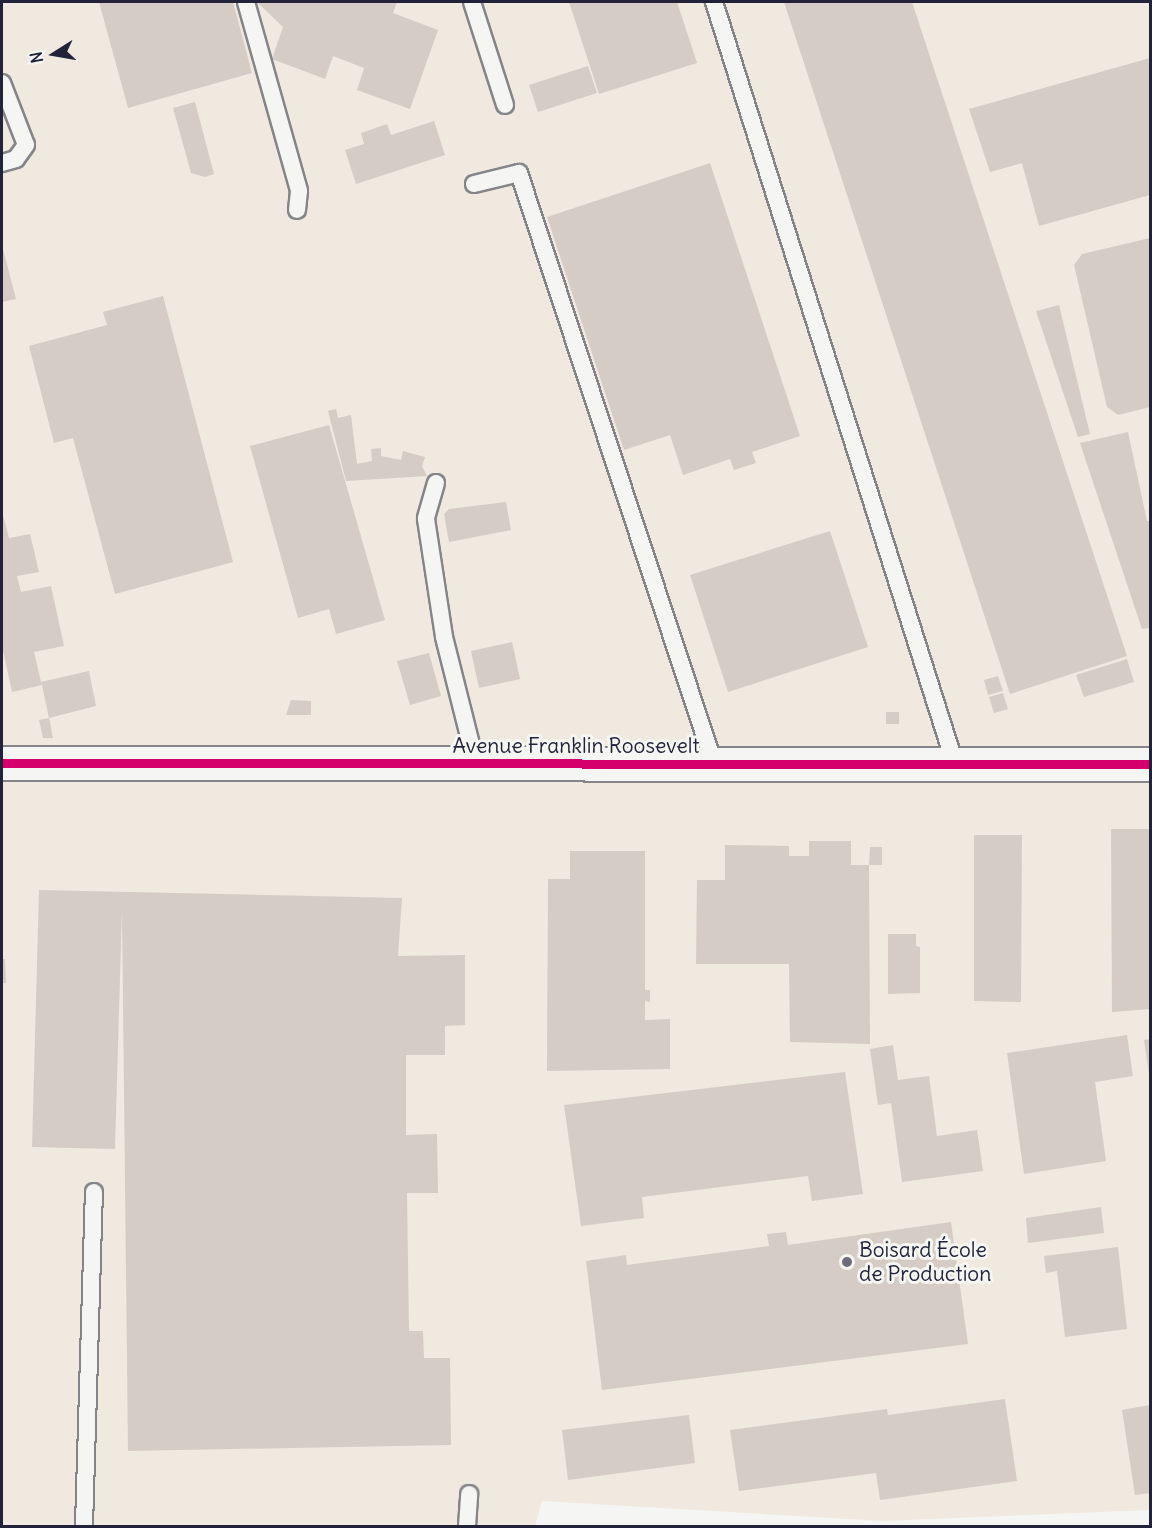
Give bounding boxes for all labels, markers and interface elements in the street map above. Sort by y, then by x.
north arrow [24,24,84,84]
text: N [25,50,47,65]
street label: Avenue Franklin Roosevelt [452,733,700,759]
place label: Boisard École de Production [859,1237,991,1287]
marker: Boisard École de Production [840,1255,854,1269]

